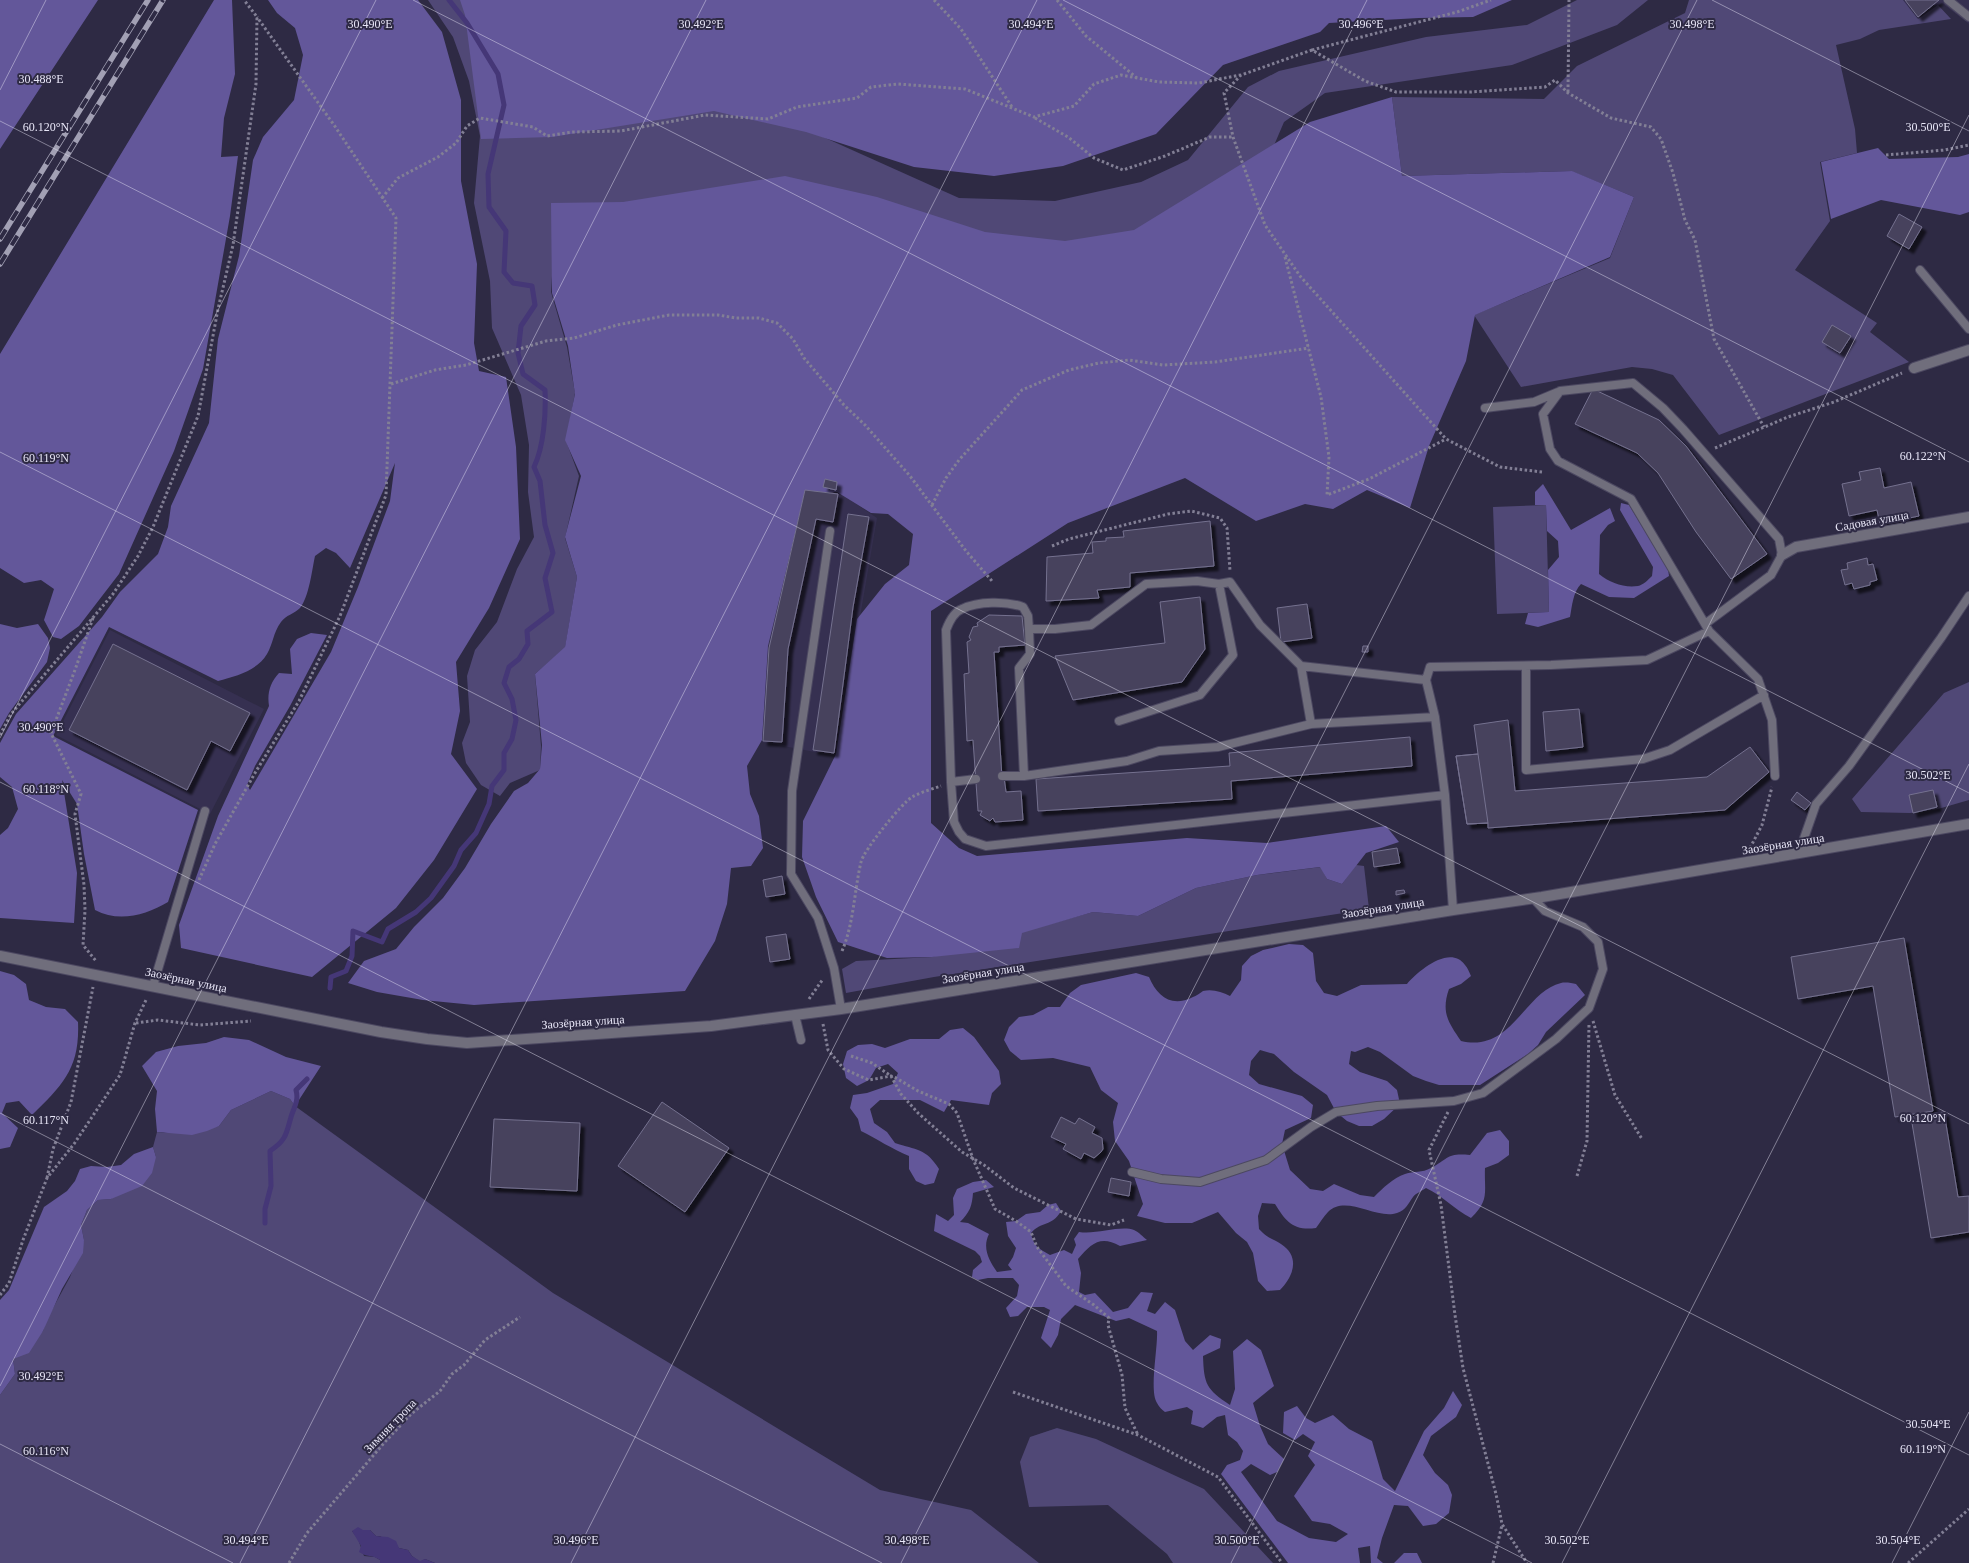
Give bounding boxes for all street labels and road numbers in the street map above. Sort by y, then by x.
street label: Садовая улица [1834,508,1911,534]
street label: Заозёрная улица [1741,830,1826,857]
street label: Заозёрная улица [1341,894,1426,921]
street label: Заозёрная улица [941,959,1026,986]
street label: Заозёрная улица [144,964,229,996]
street label: Заозёрная улица [541,1012,626,1032]
street label: Зимняя тропа [361,1396,420,1456]

